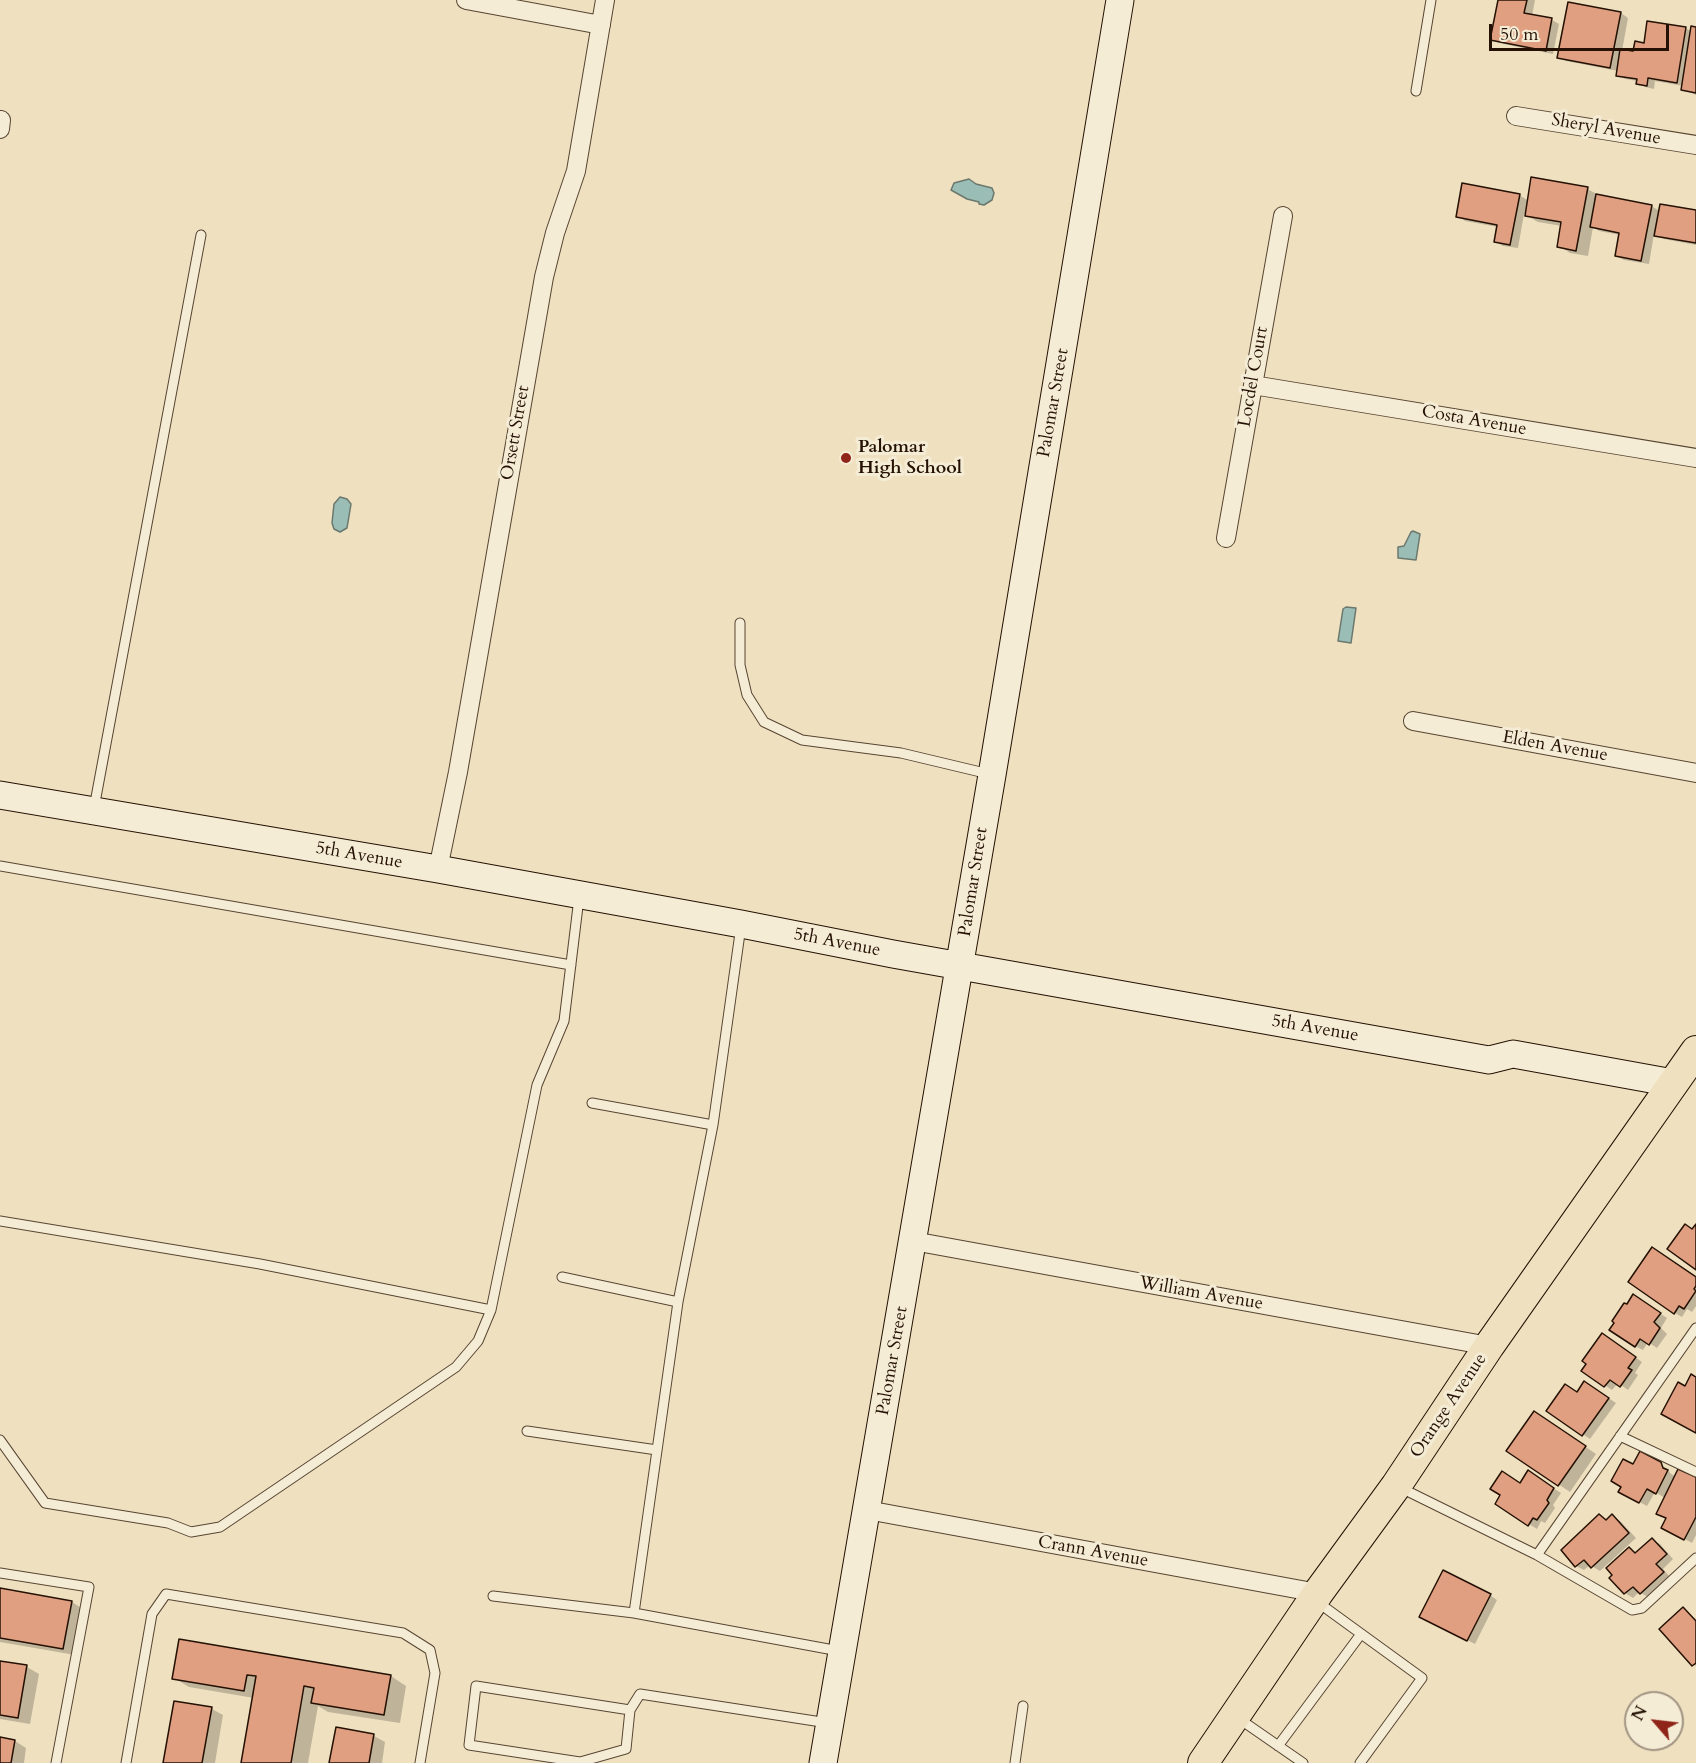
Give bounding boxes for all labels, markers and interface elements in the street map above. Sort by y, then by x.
scale bar [1492,12,1672,50]
text: 50 m [1500,22,1539,47]
street label: Sheryl Avenue [1550,110,1662,150]
street label: Locdel Court [1235,325,1273,429]
street label: Palomar Street [1034,347,1074,459]
street label: Orsett Street [497,384,535,482]
street label: Costa Avenue [1420,401,1528,441]
place label: Palomar High School [858,437,962,480]
marker: Palomar High School [839,451,853,465]
street label: Elden Avenue [1500,727,1610,767]
street label: Palomar Street [955,826,993,938]
street label: 5th Avenue [314,838,404,874]
street label: 5th Avenue [792,924,882,962]
street label: 5th Avenue [1270,1011,1360,1047]
street label: William Avenue [1137,1272,1265,1316]
street label: Palomar Street [873,1305,913,1417]
street label: Orange Avenue [1406,1350,1492,1462]
street label: Crann Avenue [1036,1532,1150,1572]
north arrow [1624,1691,1684,1751]
text: N [1627,1702,1653,1725]

